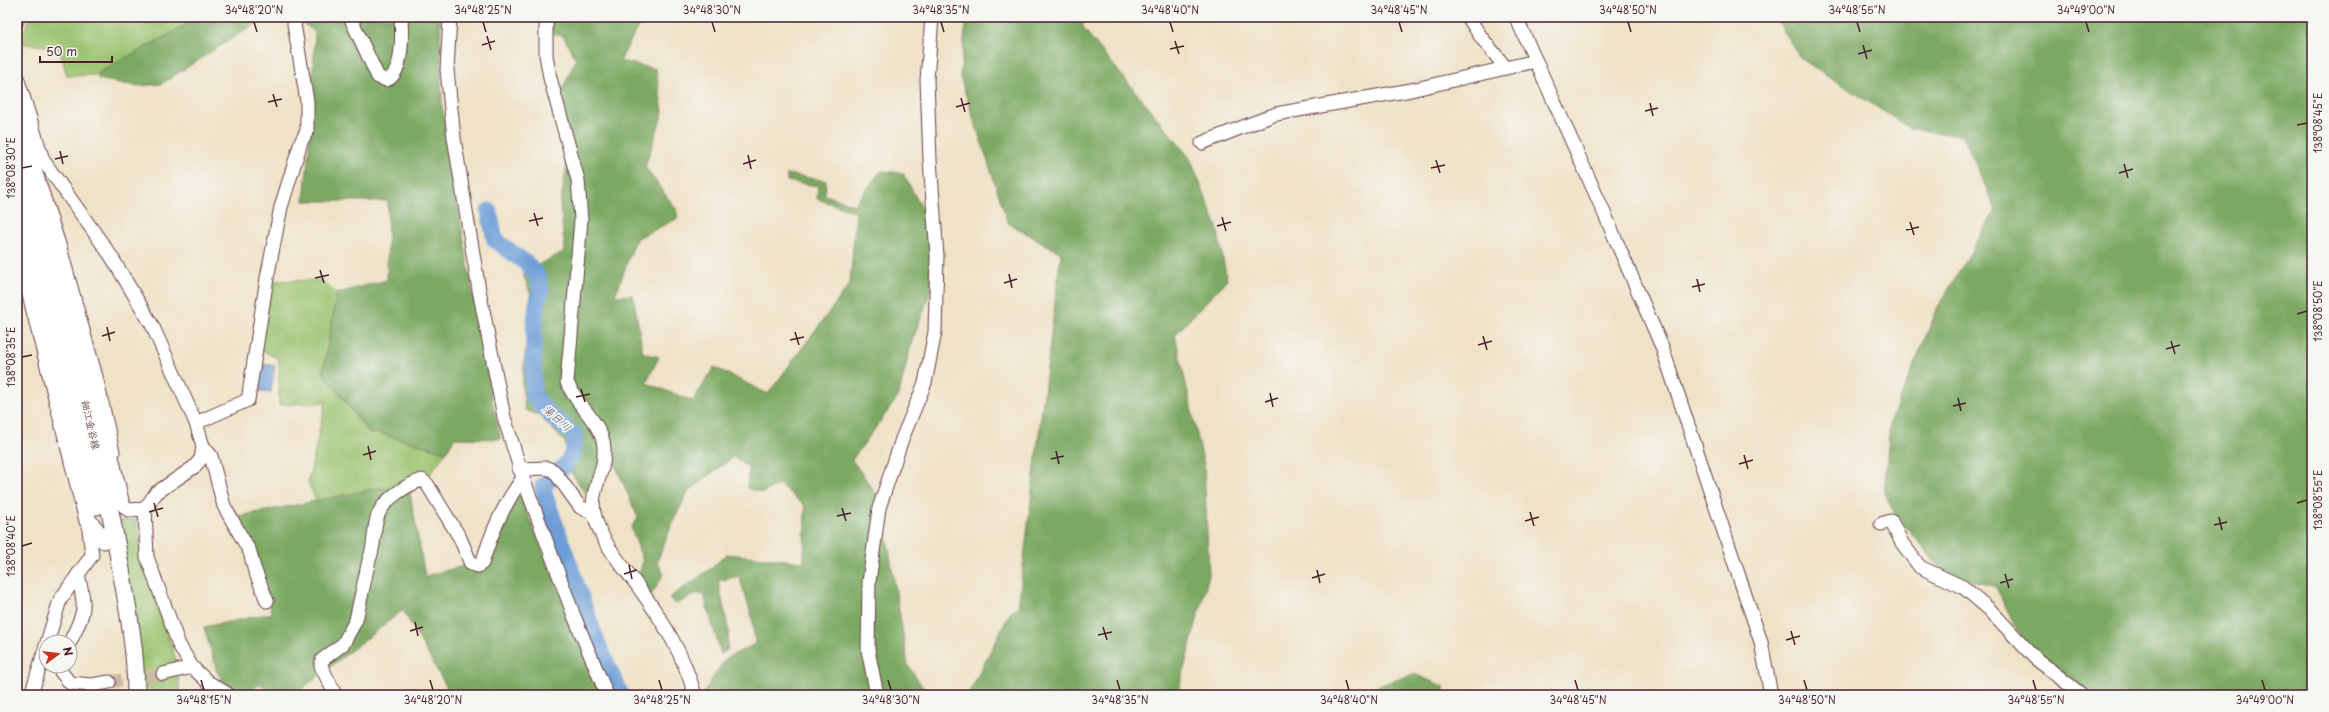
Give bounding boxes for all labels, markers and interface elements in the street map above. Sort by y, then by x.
text: 34°48'20"N [225,2,283,17]
text: 34°48'25"N [454,2,512,17]
text: 34°48'30"N [683,2,741,17]
text: 34°48'35"N [912,2,970,17]
text: 34°48'40"N [1141,2,1199,17]
text: 34°48'45"N [1370,2,1428,17]
text: 34°48'50"N [1599,2,1657,17]
text: 34°48'55"N [1828,2,1886,17]
text: 34°49'00"N [2057,2,2115,17]
scale bar [40,38,112,64]
text: 50 m [46,42,77,60]
text: 138°08'45"E [2310,93,2325,153]
text: 138°08'30"E [3,137,18,199]
text: 138°08'50"E [2310,280,2325,342]
text: 138°08'35"E [3,327,18,387]
street label: 細江金谷線 [79,399,104,451]
water label: 湯日川 [539,400,575,435]
text: 138°08'55"E [2310,470,2325,530]
text: 138°08'40"E [3,515,18,577]
north arrow [38,634,78,674]
text: N [59,645,78,658]
text: 34°48'15"N [176,692,232,707]
text: 34°48'20"N [404,692,462,707]
text: 34°48'25"N [633,692,691,707]
text: 34°48'30"N [862,692,920,707]
text: 34°48'35"N [1091,692,1149,707]
text: 34°48'40"N [1320,692,1378,707]
text: 34°48'45"N [1549,692,1607,707]
text: 34°48'50"N [1778,692,1836,707]
text: 34°48'55"N [2007,692,2065,707]
text: 34°49'00"N [2236,692,2294,707]

